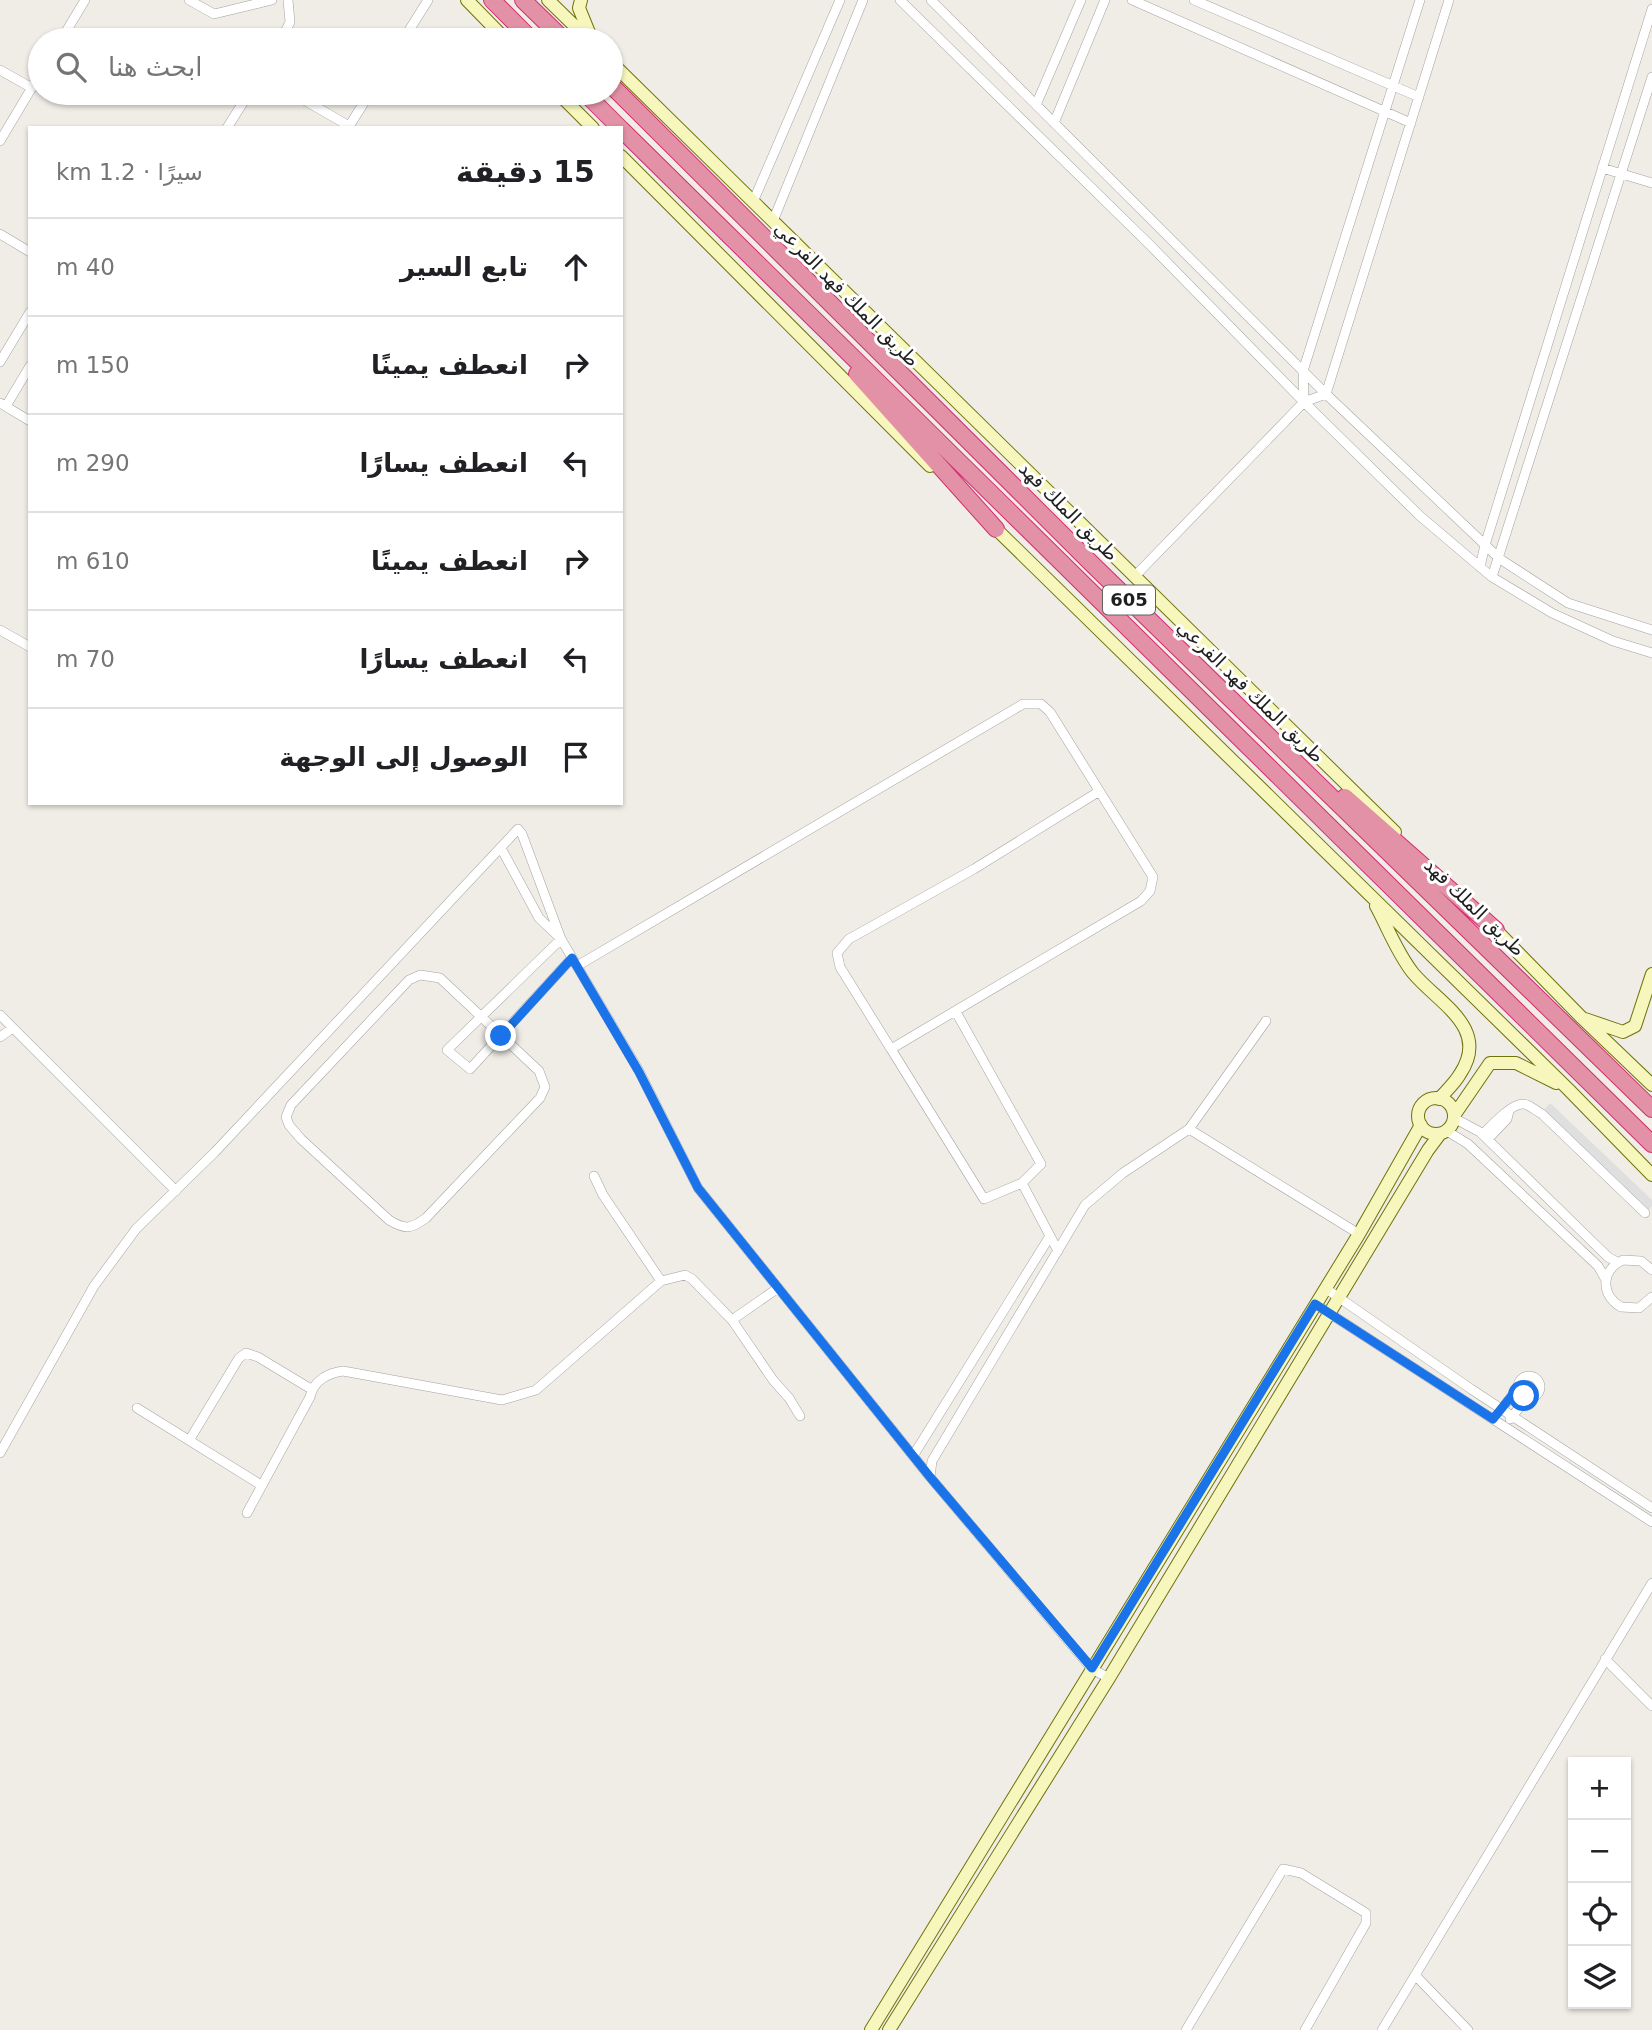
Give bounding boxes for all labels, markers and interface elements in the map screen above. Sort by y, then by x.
search box [28,28,623,105]
icon: search [52,48,90,86]
text: ابحث هنا [108,52,203,82]
text: 15 دقيقة [456,154,595,189]
text: سيرًا · 1.2 km [56,159,203,185]
street label: طريق الملك فهد الفرعي [769,217,924,372]
icon: ahead [557,248,595,286]
text: تابع السير [400,252,528,282]
text: 40 m [56,254,115,280]
icon: right [557,346,595,384]
text: انعطف يمينًا [371,350,528,380]
text: 150 m [56,352,130,378]
icon: left [557,444,595,482]
text: انعطف يسارًا [359,448,528,478]
text: 290 m [56,450,130,476]
street label: طريق الملك فهد [1014,457,1123,566]
icon: right [557,542,595,580]
text: انعطف يمينًا [371,546,528,576]
text: 610 m [56,548,130,574]
road number: 605 [1103,586,1155,614]
street label: طريق الملك فهد الفرعي [1172,615,1329,767]
icon: left [557,640,595,678]
text: انعطف يسارًا [359,644,528,674]
text: 70 m [56,646,115,672]
icon: arrive [557,738,595,776]
text: الوصول إلى الوجهة [279,742,528,772]
street label: طريق الملك فهد [1420,854,1530,961]
route end [485,1020,516,1051]
route start [1508,1380,1539,1411]
map controls [1568,1757,1631,2009]
button: + [1568,1757,1631,1820]
button: − [1568,1820,1631,1883]
button: locate [1568,1883,1631,1946]
button: layers [1568,1946,1631,2009]

